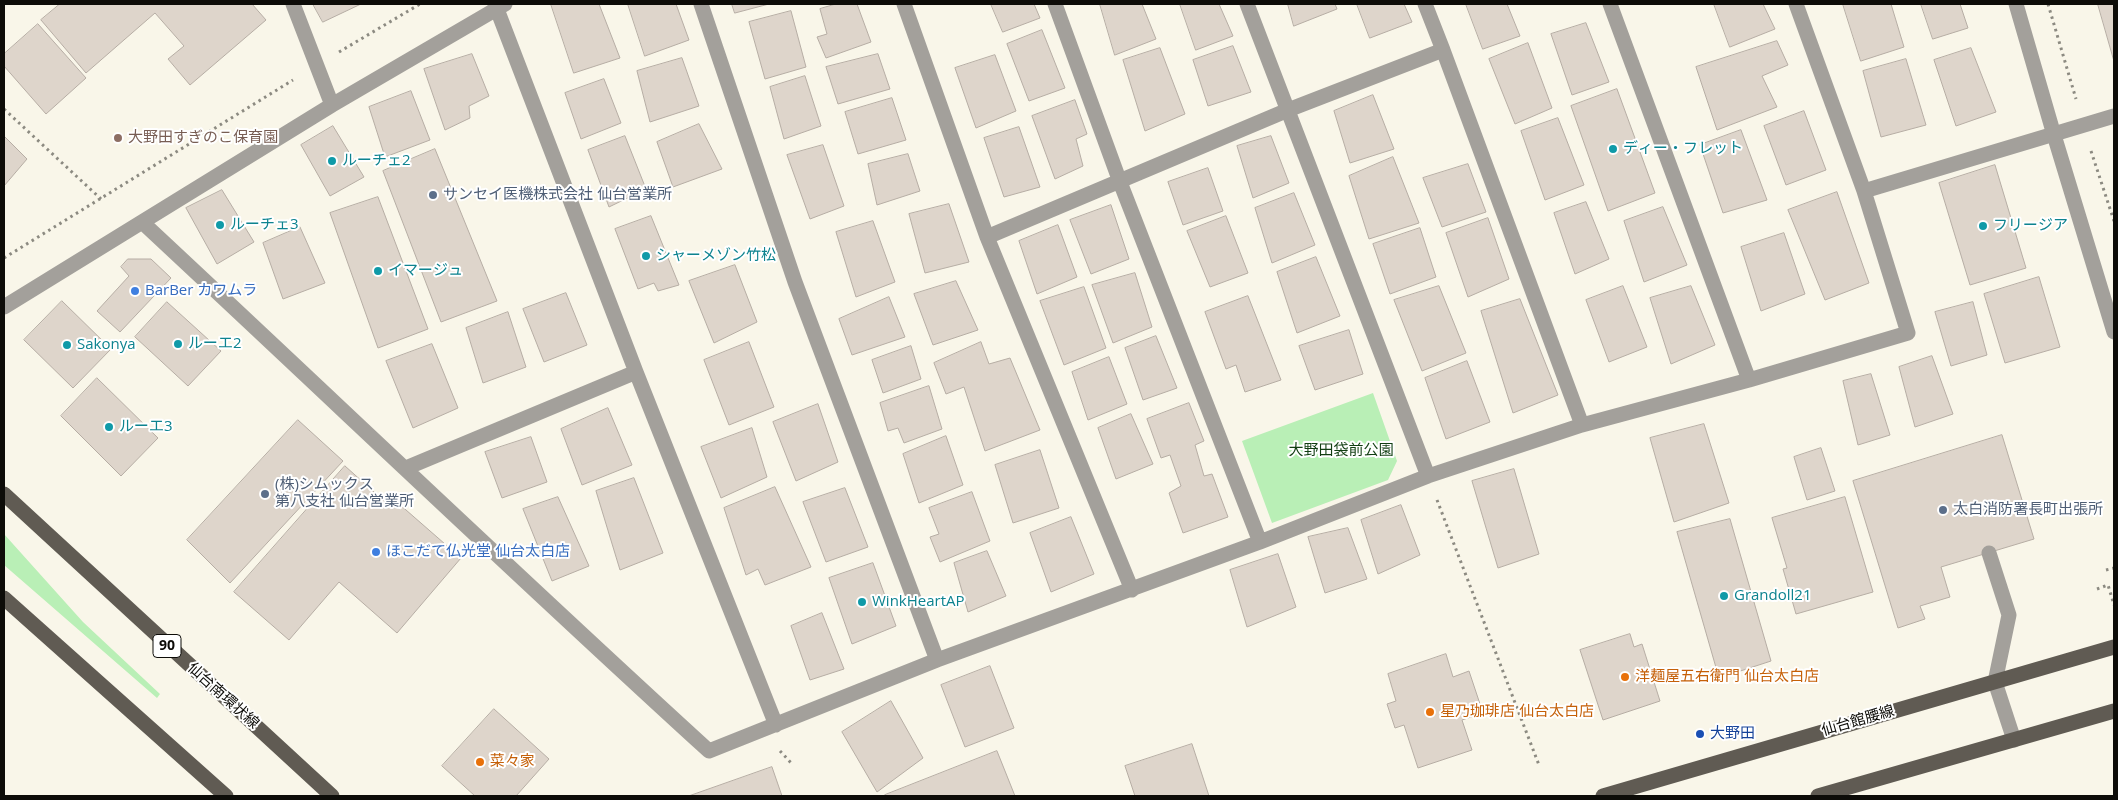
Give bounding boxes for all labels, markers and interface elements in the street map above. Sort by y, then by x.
place label: 大野田すぎのこ保育園 [128,129,278,147]
marker: 大野田すぎのこ保育園 [112,132,124,144]
place label: ディー・フレット [1623,140,1743,158]
marker: ディー・フレット [1607,143,1619,155]
place label: ルーチェ2 [342,152,411,170]
marker: ルーチェ2 [326,155,338,167]
place label: サンセイ医機株式会社 仙台営業所 [443,186,672,204]
marker: サンセイ医機株式会社 仙台営業所 [427,189,439,201]
place label: ルーチェ3 [230,216,299,234]
place label: フリージア [1993,217,2068,235]
marker: ルーチェ3 [214,219,226,231]
marker: フリージア [1977,220,1989,232]
place label: シャーメゾン竹松 [656,247,776,265]
marker: シャーメゾン竹松 [640,250,652,262]
place label: イマージュ [388,262,463,280]
marker: イマージュ [372,265,384,277]
place label: BarBer カワムラ [145,282,257,300]
marker: BarBer カワムラ [129,285,141,297]
place label: ルーエ2 [188,335,242,353]
place label: Sakonya [77,336,136,354]
marker: ルーエ2 [172,338,184,350]
marker: Sakonya [61,339,73,351]
place label: ルーエ3 [119,418,173,436]
marker: ルーエ3 [103,421,115,433]
park label: 大野田袋前公園 [1289,442,1393,460]
place label: (株)シムックス 第八支社 仙台営業所 [275,476,414,511]
marker: (株)シムックス 第八支社 仙台営業所 [259,488,271,500]
place label: 太白消防署長町出張所 [1953,501,2103,519]
marker: 太白消防署長町出張所 [1937,504,1949,516]
place label: ほこだて仏光堂 仙台太白店 [386,543,570,561]
marker: ほこだて仏光堂 仙台太白店 [370,546,382,558]
place label: Grandoll21 [1734,587,1811,605]
marker: Grandoll21 [1718,590,1730,602]
place label: WinkHeartAP [872,593,965,611]
marker: WinkHeartAP [856,596,868,608]
road number: 90 [153,634,181,658]
street label: 仙台南環状線 [184,659,262,733]
place label: 洋麺屋五右衛門 仙台太白店 [1635,668,1819,686]
marker: 洋麺屋五右衛門 仙台太白店 [1619,671,1631,683]
street label: 仙台館腰線 [1819,702,1897,740]
place label: 星乃珈琲店 仙台太白店 [1440,703,1594,721]
marker: 星乃珈琲店 仙台太白店 [1424,706,1436,718]
place label: 大野田 [1710,725,1755,743]
marker: 大野田 [1694,728,1706,740]
place label: 菜々家 [490,753,535,771]
marker: 菜々家 [474,756,486,768]

